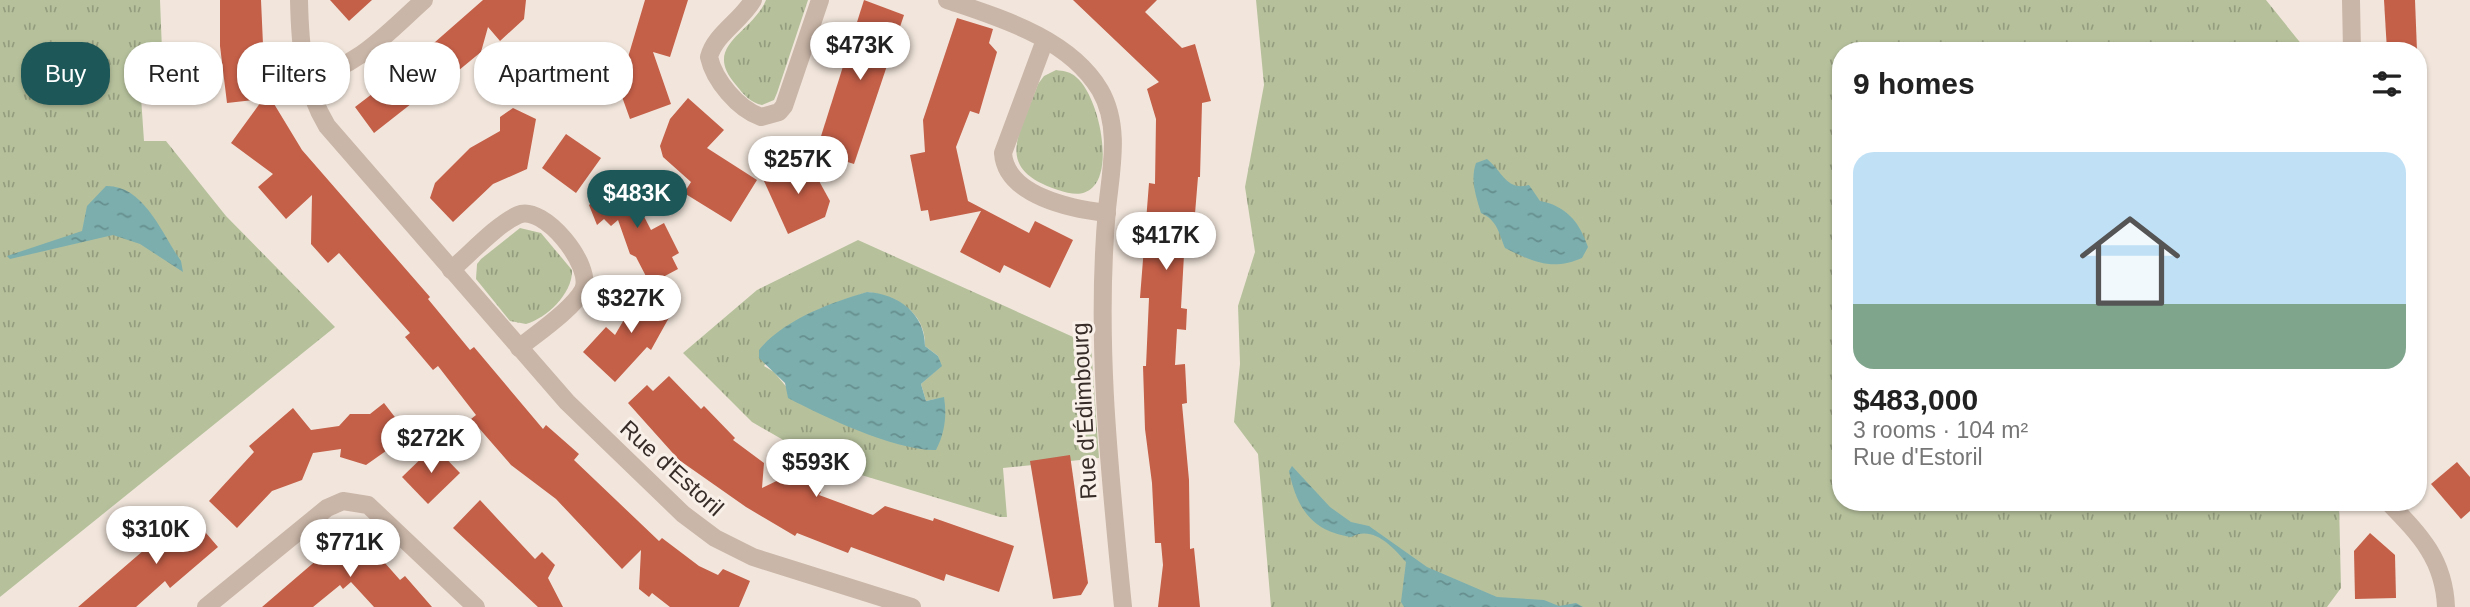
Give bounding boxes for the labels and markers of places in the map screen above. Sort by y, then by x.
pin: $473K [811,22,909,82]
pin: $257K [749,136,847,196]
pin: $483K [588,170,686,230]
pin: $417K [1117,212,1215,272]
pin: $327K [582,276,680,335]
pin: $272K [382,416,480,475]
pin: $593K [767,440,865,499]
pin: $310K [107,506,205,566]
pin: $771K [301,520,399,579]

